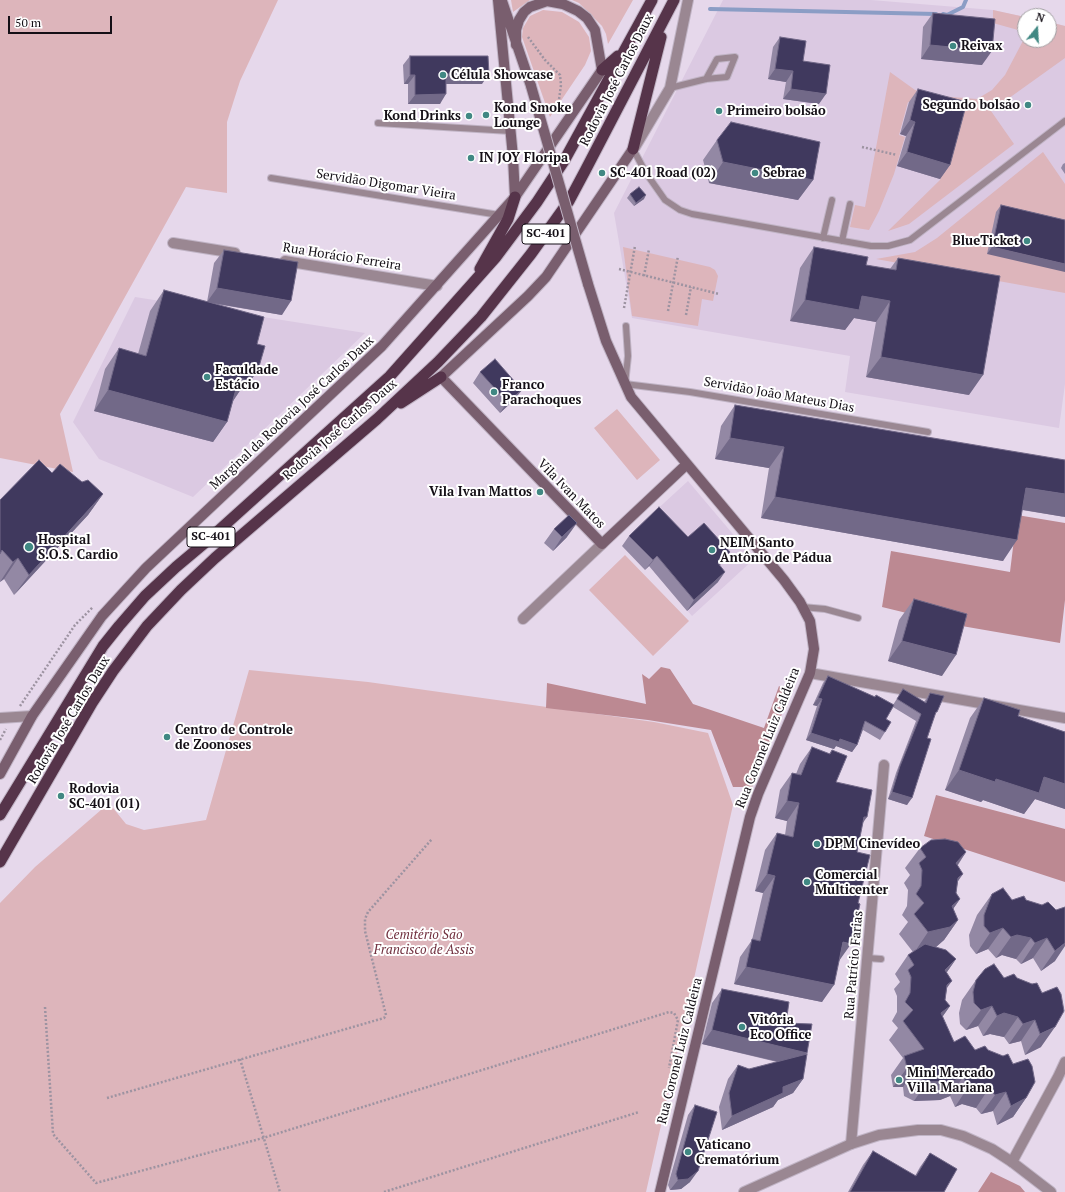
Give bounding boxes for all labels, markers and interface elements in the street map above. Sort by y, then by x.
scale bar [10,8,114,34]
north arrow [1017,8,1057,48]
text: N [1034,10,1047,25]
street label: Rodovia José Carlos Daux [577,11,657,149]
text: 50 m [15,15,41,30]
place label: Reivax [961,38,1003,54]
marker: Reivax [948,41,958,51]
place label: Célula Showcase [451,67,553,83]
marker: Célula Showcase [438,70,448,80]
place label: Segundo bolsão [922,97,1020,113]
place label: Kond Smoke Lounge [494,100,571,131]
marker: Segundo bolsão [1023,100,1033,110]
place label: Primeiro bolsão [727,103,826,119]
marker: Primeiro bolsão [714,106,724,116]
place label: Kond Drinks [384,108,461,124]
marker: Kond Smoke Lounge [481,110,491,120]
marker: Kond Drinks [464,111,474,121]
place label: IN JOY Floripa [479,150,568,166]
marker: IN JOY Floripa [466,153,476,163]
place label: SC-401 Road (02) [610,165,716,181]
place label: Sebrae [763,165,805,181]
street label: Servidão Digomar Vieira [315,166,457,204]
marker: SC-401 Road (02) [597,168,607,178]
marker: Sebrae [750,168,760,178]
road number: SC-401 [522,224,570,244]
place label: BlueTicket [952,233,1019,249]
marker: BlueTicket [1022,236,1032,246]
street label: Rua Horácio Ferreira [282,240,402,274]
street label: Marginal da Rodovia José Carlos Daux [207,333,377,493]
place label: Faculdade Estácio [215,362,278,393]
marker: Faculdade Estácio [202,372,212,382]
street label: Servidão João Mateus Dias [702,374,856,416]
street label: Rodovia José Carlos Daux [280,376,400,484]
place label: Franco Parachoques [502,377,581,408]
marker: Franco Parachoques [489,387,499,397]
street label: Vila Ivan Matos [534,456,608,532]
place label: Vila Ivan Mattos [429,484,532,500]
marker: Vila Ivan Mattos [535,487,545,497]
road number: SC-401 [187,527,235,547]
place label: Hospital S.O.S. Cardio [38,532,118,563]
place label: NEIM Santo Antônio de Pádua [720,535,832,566]
marker: Hospital S.O.S. Cardio [23,541,35,553]
marker: NEIM Santo Antônio de Pádua [707,545,717,555]
street label: Rodovia José Carlos Daux [25,653,113,787]
street label: Rua Coronel Luiz Caldeira [733,665,803,811]
place label: Centro de Controle de Zoonoses [175,722,293,753]
marker: Centro de Controle de Zoonoses [162,732,172,742]
place label: Rodovia SC-401 (01) [69,781,140,812]
marker: Rodovia SC-401 (01) [56,791,66,801]
place label: DPM Cinevídeo [825,836,920,852]
marker: DPM Cinevídeo [812,839,822,849]
place label: Comercial Multicenter [815,867,888,898]
marker: Comercial Multicenter [802,877,812,887]
street label: Rua Patrício Farias [841,910,867,1020]
park label: Cemitério São Francisco de Assis [374,927,474,958]
street label: Rua Coronel Luiz Caldeira [654,976,706,1126]
place label: Vitória Eco Office [750,1012,811,1043]
marker: Vitória Eco Office [737,1022,747,1032]
place label: Mini Mercado Villa Mariana [907,1065,993,1096]
marker: Mini Mercado Villa Mariana [894,1075,904,1085]
place label: Vaticano Crematórium [696,1137,779,1168]
marker: Vaticano Crematórium [683,1147,693,1157]

